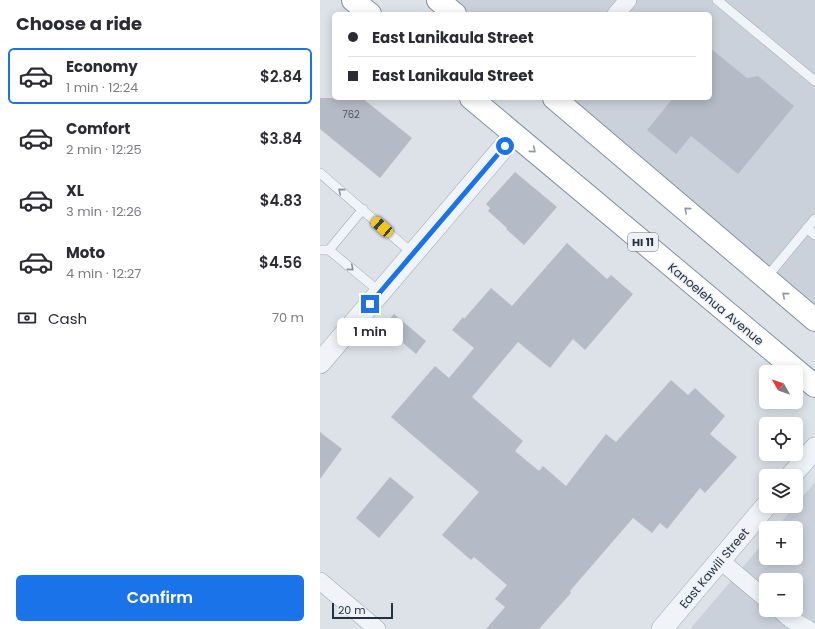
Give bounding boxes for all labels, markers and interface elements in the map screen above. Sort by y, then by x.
text: Choose a ride [16,11,142,36]
text: East Lanikaula Street [372,27,533,48]
text: Economy [66,56,138,77]
icon: car [18,58,54,94]
text: East Lanikaula Street [372,65,533,86]
text: $2.84 [260,66,302,87]
text: 1 min · 12:24 [66,78,138,97]
house number: 762 [342,107,360,122]
text: Comfort [66,118,130,139]
icon: car [18,120,54,156]
text: $3.84 [260,128,302,149]
route start [496,137,514,155]
text: 2 min · 12:25 [66,140,142,159]
one-way arrow [528,145,535,152]
text: XL [66,180,84,201]
icon: car [18,182,54,218]
one-way arrow [338,188,346,195]
text: $4.83 [260,190,302,211]
text: 3 min · 12:26 [66,202,142,221]
one-way arrow [684,208,691,215]
car [369,215,395,239]
road number: HI 11 [628,233,658,251]
text: Moto [66,242,105,263]
icon: car [18,244,54,280]
text: $4.56 [259,252,302,273]
street label: Kanoelehua Avenue [664,259,768,349]
one-way arrow [346,263,354,270]
text: 4 min · 12:27 [66,264,141,283]
one-way arrow [783,292,790,299]
route end [361,295,379,313]
icon: cash [16,307,38,329]
text: Cash [48,308,87,329]
text: 70 m [272,308,304,327]
callout: 1 min [337,318,403,346]
text: 1 min [353,322,387,341]
north arrow [759,365,803,409]
map controls [759,365,803,617]
button: locate [759,417,803,461]
button: layers [759,469,803,513]
button: + [759,521,803,565]
street label: East Kawili Street [675,524,753,612]
button: − [759,573,803,617]
button: Confirm [16,575,304,621]
scale bar [332,601,393,620]
text: 20 m [338,602,366,618]

